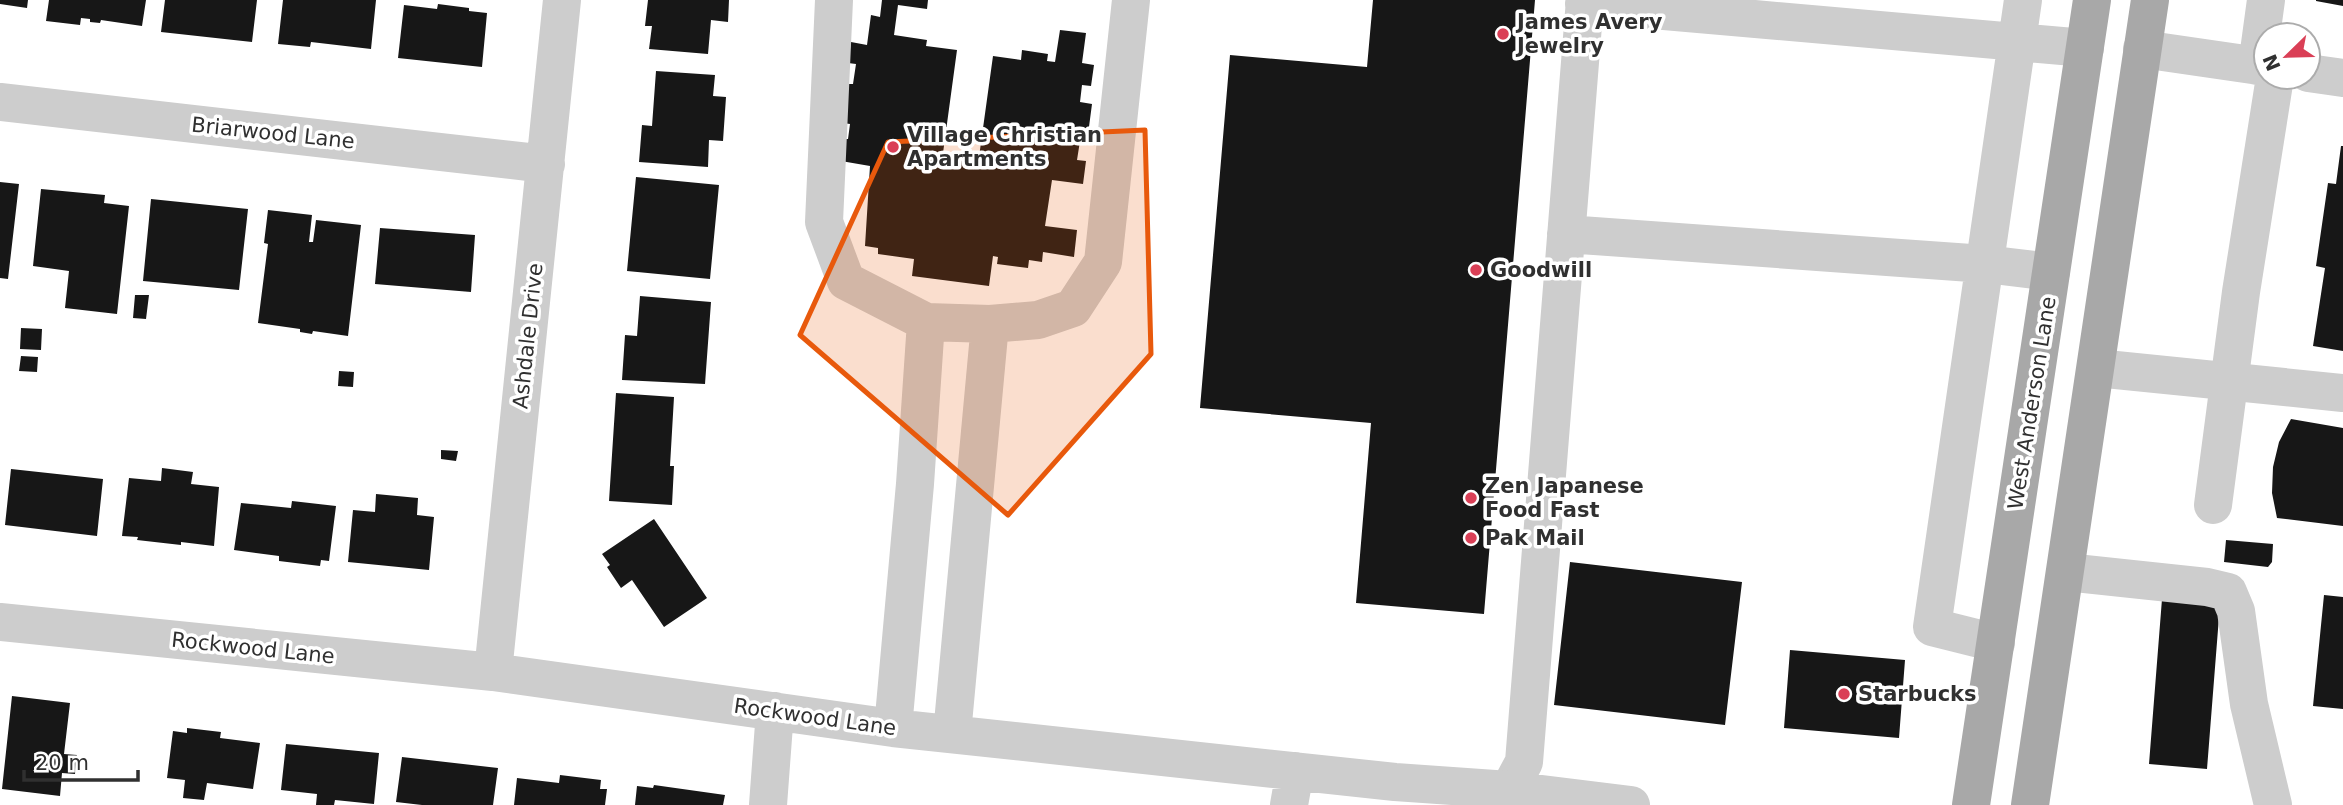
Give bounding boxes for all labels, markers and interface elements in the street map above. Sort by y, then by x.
place label: James Avery Jewelry [1515,10,1663,58]
north arrow [2252,21,2322,91]
marker: James Avery Jewelry [1495,26,1511,42]
text: N [2258,51,2285,74]
street label: Briarwood Lane [190,112,356,154]
place label: Village Christian Apartments [907,123,1102,171]
marker: Village Christian Apartments [885,139,901,155]
place label: Goodwill [1490,258,1592,282]
street label: Ashdale Drive [508,262,548,410]
marker: Goodwill [1468,262,1484,278]
street label: West Anderson Lane [2003,295,2061,511]
place label: Zen Japanese Food Fast [1485,474,1644,522]
marker: Zen Japanese Food Fast [1463,490,1479,506]
place label: Pak Mail [1485,526,1585,550]
marker: Pak Mail [1463,530,1479,546]
street label: Rockwood Lane [170,628,336,668]
place label: Starbucks [1858,682,1977,706]
marker: Starbucks [1836,686,1852,702]
street label: Rockwood Lane [732,694,898,740]
scale bar [24,738,138,782]
text: 20 m [35,751,89,775]

